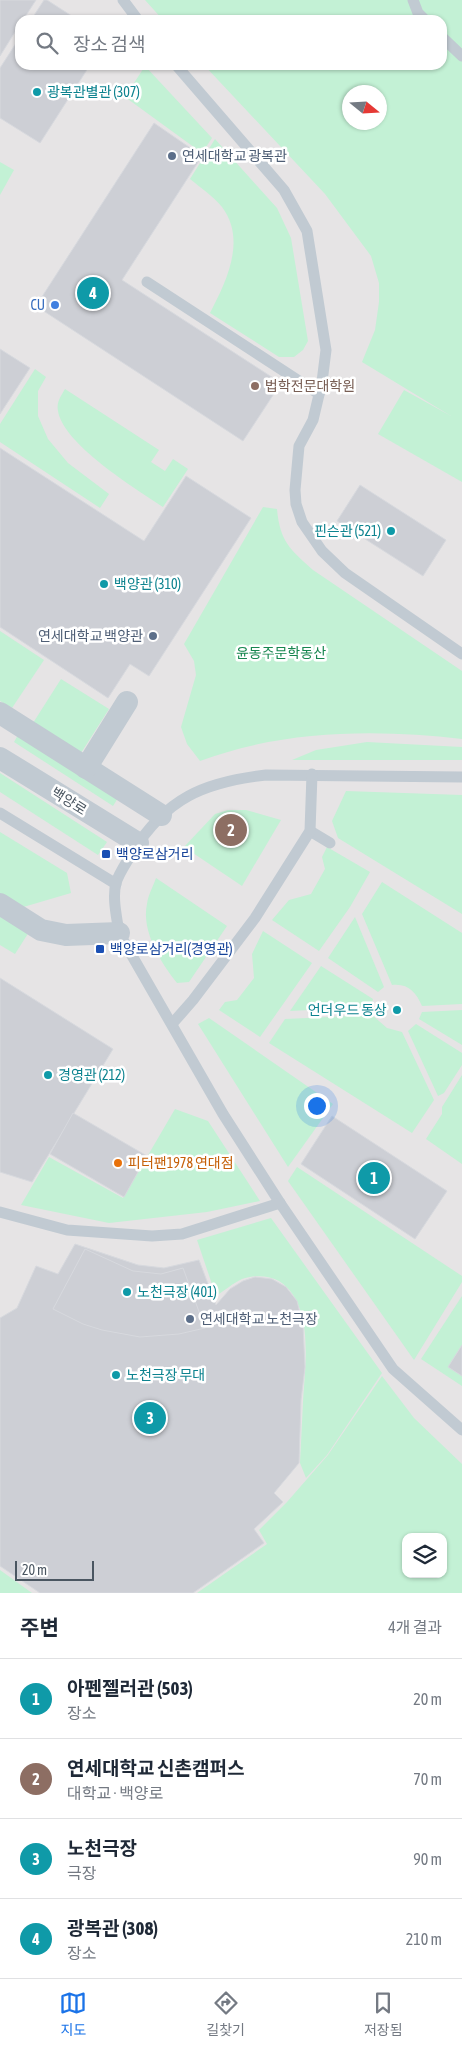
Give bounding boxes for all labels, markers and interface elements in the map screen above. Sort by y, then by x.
search box [15,15,447,70]
icon: search [33,29,61,57]
text: 장소 검색 [73,33,146,55]
place label: 광복관별관 (307) [47,84,140,100]
north arrow [342,85,387,130]
marker: 광복관별관 (307) [31,86,43,98]
place label: 연세대학교 광복관 [182,148,287,164]
marker: 연세대학교 광복관 [166,150,178,162]
pin: 4 [77,274,109,312]
place label: CU [30,297,45,313]
marker: CU [49,299,61,311]
place label: 법학전문대학원 [265,378,355,394]
marker: 법학전문대학원 [249,380,261,392]
place label: 핀슨관 (521) [314,523,381,539]
marker: 핀슨관 (521) [385,525,397,537]
place label: 백양관 (310) [114,576,181,592]
marker: 백양관 (310) [98,578,110,590]
place label: 연세대학교 백양관 [38,628,143,644]
marker: 연세대학교 백양관 [147,630,159,642]
park label: 윤동주문학동산 [236,645,326,661]
street label: 백양로 [48,784,90,818]
pin: 2 [215,811,247,849]
place label: 백양로삼거리 [116,846,193,862]
marker: 백양로삼거리 [100,848,112,860]
place label: 백양로삼거리(경영관) [110,941,233,957]
marker: 백양로삼거리(경영관) [94,943,106,955]
place label: 언더우드 동상 [308,1002,387,1018]
marker: 언더우드 동상 [391,1004,403,1016]
place label: 경영관 (212) [58,1067,125,1083]
marker: 경영관 (212) [42,1069,54,1081]
your location [304,1093,330,1119]
place label: 피터팬1978 연대점 [128,1155,234,1171]
marker: 피터팬1978 연대점 [112,1157,124,1169]
pin: 1 [358,1159,390,1197]
place label: 노천극장 (401) [137,1284,217,1300]
marker: 노천극장 (401) [121,1286,133,1298]
place label: 연세대학교 노천극장 [200,1311,318,1327]
marker: 연세대학교 노천극장 [184,1313,196,1325]
place label: 노천극장 무대 [126,1367,205,1383]
marker: 노천극장 무대 [110,1369,122,1381]
pin: 3 [134,1399,166,1437]
map controls [402,1533,447,1578]
button: layers [402,1533,447,1578]
scale bar [15,1558,94,1581]
text: 20 m [22,1562,47,1578]
text: 주변 [20,1615,59,1639]
text: 4개 결과 [388,1618,442,1636]
text: 아펜젤러관 (503) [67,1677,193,1699]
text: 1 [32,1690,40,1708]
text: 20 m [413,1690,442,1708]
text: 장소 [67,1704,96,1722]
text: 연세대학교 신촌캠퍼스 [67,1757,244,1779]
text: 2 [32,1770,40,1788]
text: 70 m [413,1770,442,1788]
text: 대학교 · 백양로 [67,1784,163,1802]
text: 노천극장 [67,1837,137,1859]
text: 3 [32,1850,40,1868]
text: 90 m [413,1850,442,1868]
text: 극장 [67,1864,96,1882]
text: 광복관 (308) [67,1917,158,1939]
text: 4 [32,1930,40,1948]
text: 210 m [406,1930,442,1948]
text: 장소 [67,1944,96,1962]
tab: 지도 [59,1989,87,2039]
tab: 길찾기 [206,1989,245,2039]
tab: 저장됨 [364,1989,403,2039]

